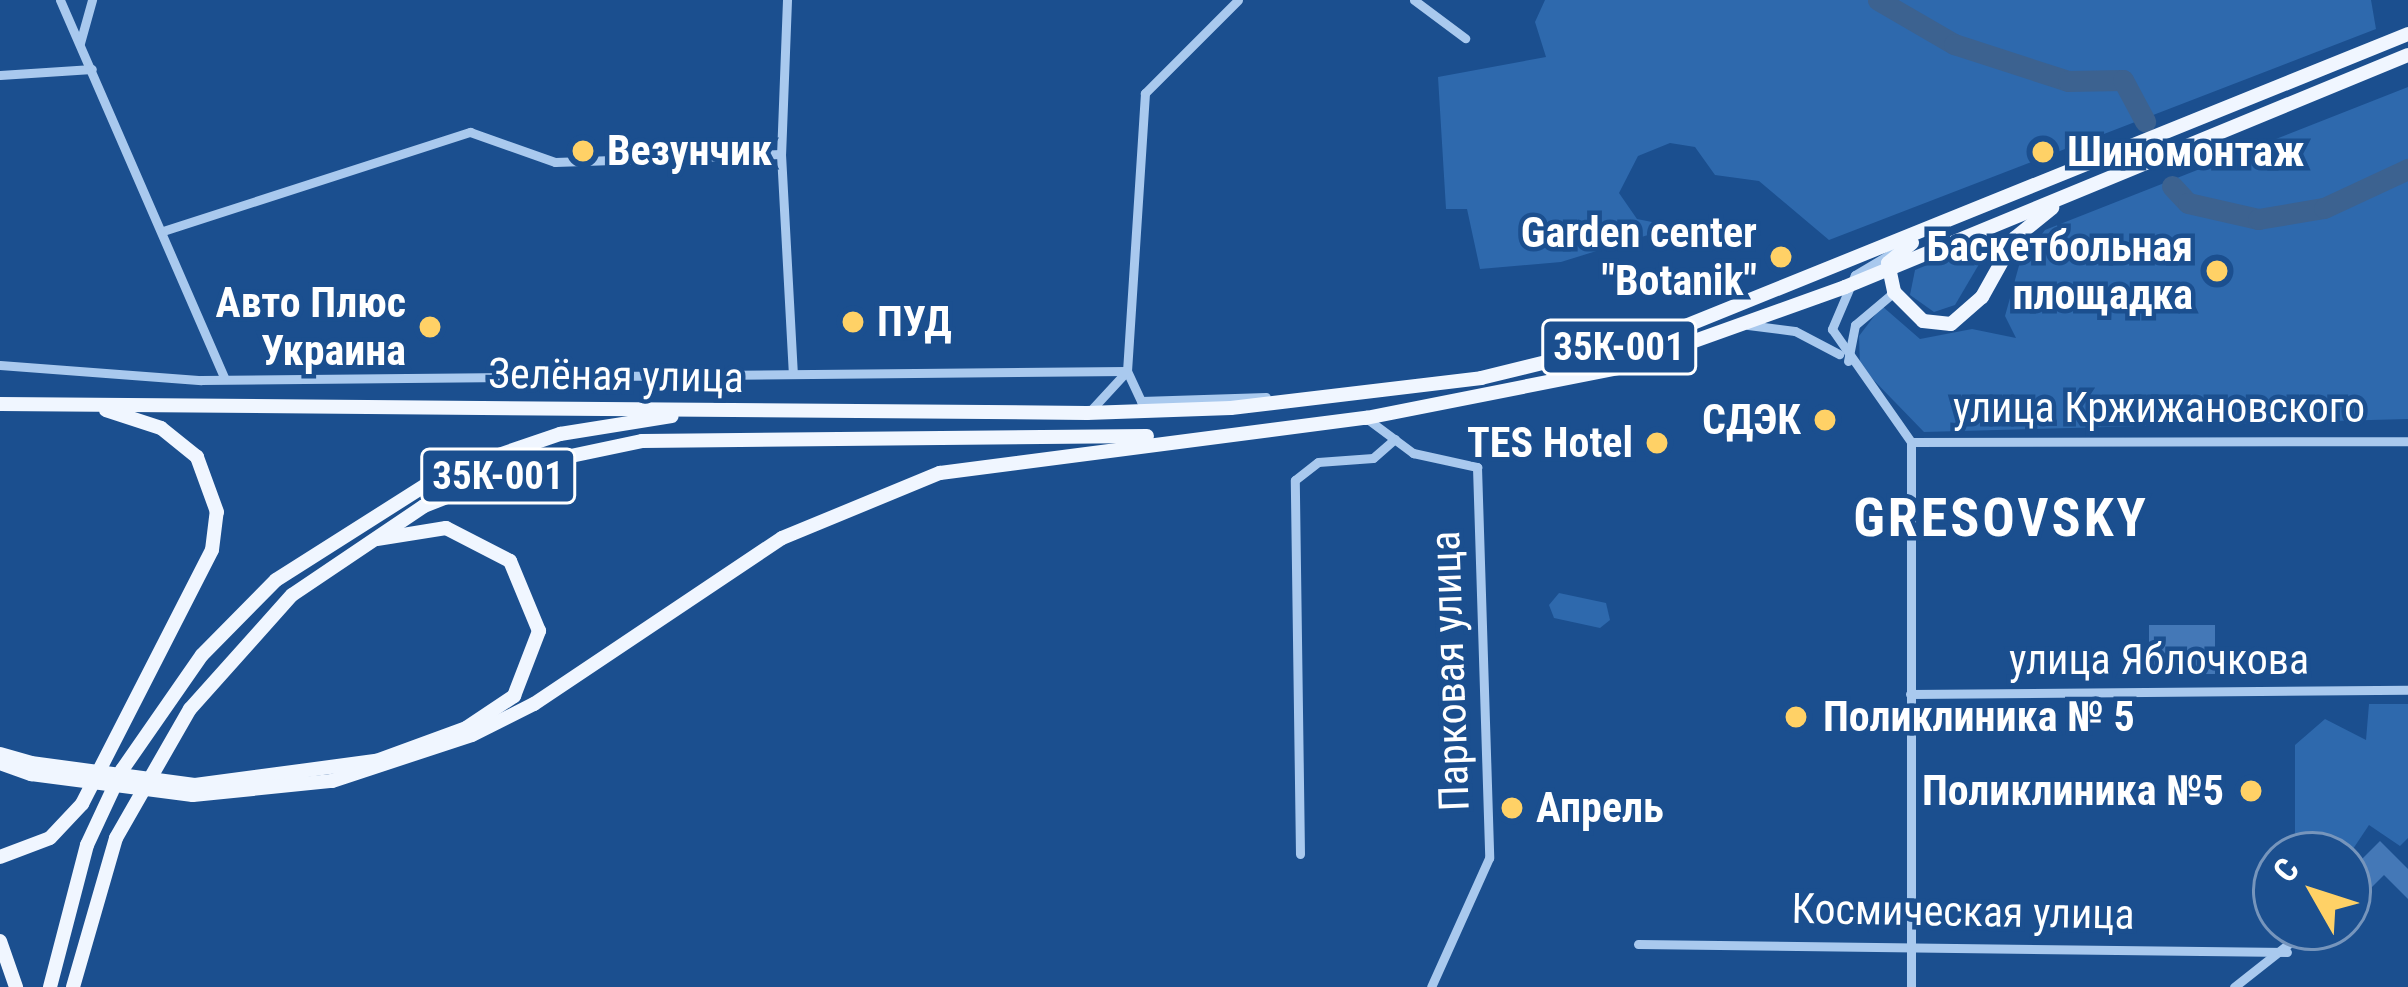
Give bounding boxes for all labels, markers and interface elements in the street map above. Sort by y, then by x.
place label: Везунчик [607,126,772,176]
place label: Шиномонтаж [2067,127,2305,177]
marker: Везунчик [570,138,596,164]
marker: Шиномонтаж [2030,139,2056,165]
place label: Garden center "Botanik" [1521,208,1757,306]
place label: Баскетбольная площадка [1926,222,2193,320]
marker: Garden center "Botanik" [1768,244,1794,270]
marker: Баскетбольная площадка [2204,258,2230,284]
place label: Авто Плюс Украина [216,278,406,376]
place label: ПУД [877,297,952,347]
marker: ПУД [840,309,866,335]
marker: Авто Плюс Украина [417,314,443,340]
road number: 35К-001 [1541,314,1697,380]
street label: Зелёная улица [488,349,744,403]
street label: улица Кржижановского [1953,383,2365,433]
place label: СДЭК [1702,395,1801,445]
marker: СДЭК [1812,407,1838,433]
place label: TES Hotel [1467,418,1633,468]
marker: TES Hotel [1644,430,1670,456]
road number: 35К-001 [420,443,576,509]
district label: GRESOVSKY [1853,486,2149,550]
street label: Парковая улица [1420,530,1480,812]
street label: улица Яблочкова [2009,635,2309,685]
place label: Поликлиника № 5 [1823,692,2135,742]
marker: Поликлиника № 5 [1780,701,1812,733]
place label: Поликлиника №5 [1922,766,2224,816]
marker: Поликлиника №5 [2235,775,2267,807]
place label: Апрель [1536,783,1664,833]
marker: Апрель [1499,795,1525,821]
north arrow [2252,831,2372,951]
text: С [2265,850,2307,889]
street label: Космическая улица [1791,884,2135,940]

